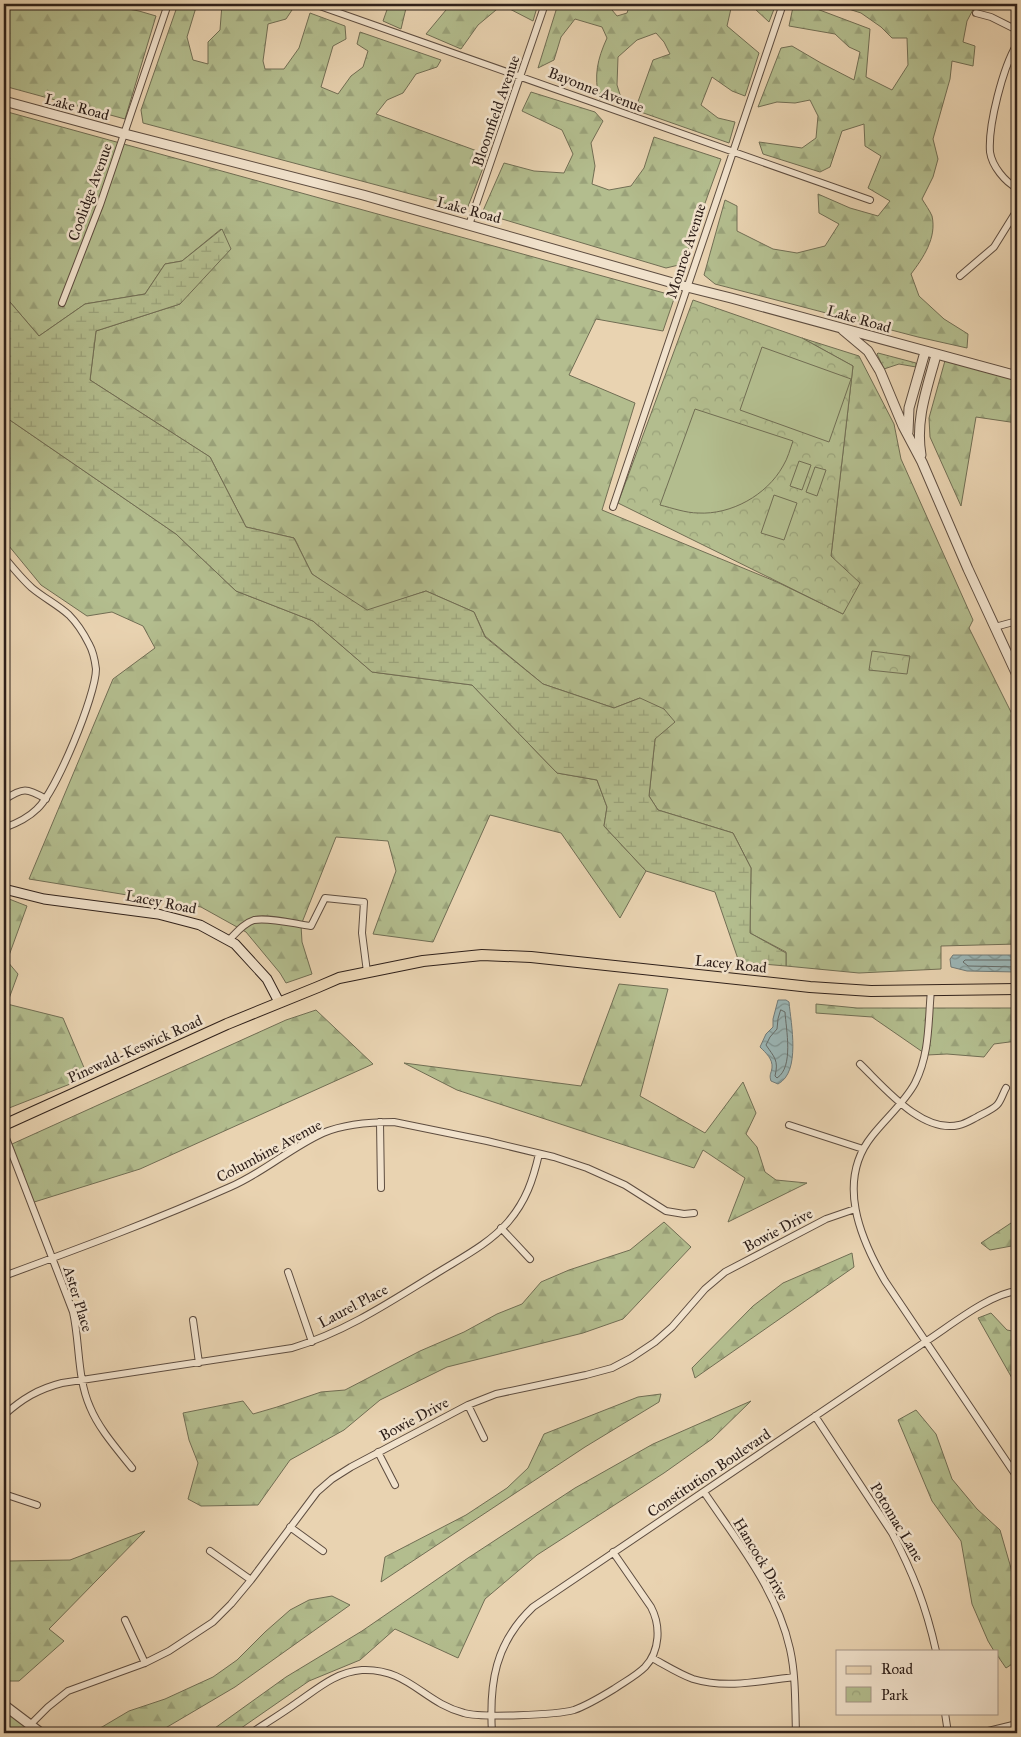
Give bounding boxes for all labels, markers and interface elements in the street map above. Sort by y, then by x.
street label: Bloomfield Avenue [469,53,523,169]
street label: Bayonne Avenue [545,63,647,117]
street label: Lake Road [43,90,112,124]
street label: Coolidge Avenue [64,141,116,243]
street label: Lake Road [435,193,504,227]
street label: Monroe Avenue [662,201,710,301]
street label: Lake Road [825,301,894,337]
street label: Lacey Road [124,886,199,918]
street label: Lacey Road [694,951,768,977]
street label: Pinewald-Keswick Road [65,1011,206,1087]
street label: Columbine Avenue [213,1116,325,1186]
street label: Bowie Drive [740,1204,816,1256]
street label: Aster Place [59,1263,96,1334]
street label: Laurel Place [315,1280,391,1332]
street label: Bowie Drive [376,1393,452,1445]
street label: Constitution Boulevard [644,1425,774,1521]
street label: Potomac Lane [866,1479,928,1565]
street label: Hancock Drive [729,1515,793,1603]
legend [836,1650,998,1714]
text: Road [881,1660,913,1678]
text: Park [881,1686,908,1704]

